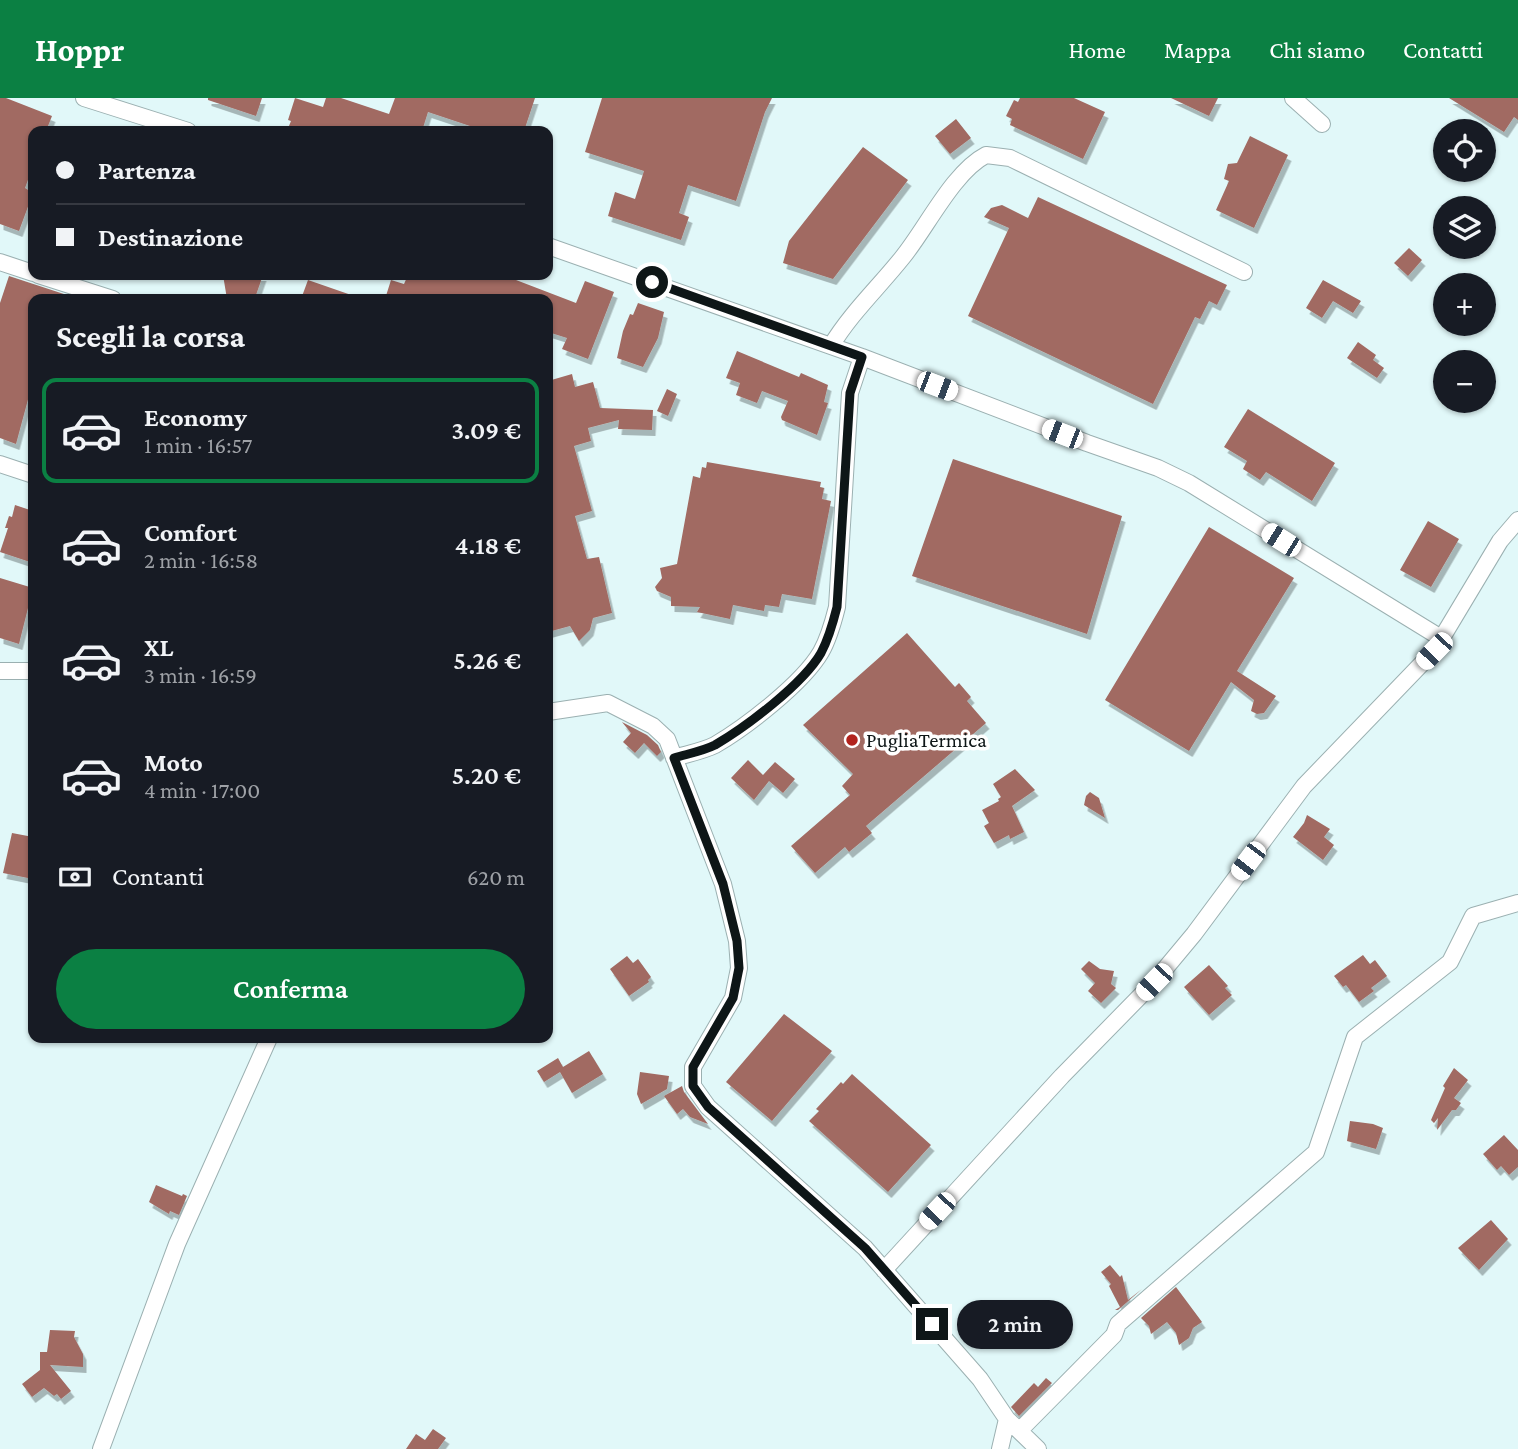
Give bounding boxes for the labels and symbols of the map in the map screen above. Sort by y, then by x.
route start [636,266,668,298]
car [914,369,961,403]
car [1039,417,1086,451]
car [1258,520,1305,560]
car [1412,629,1457,673]
place label: PugliaTermica [866,728,987,752]
marker: PugliaTermica [844,732,860,748]
car [1227,838,1270,884]
car [1132,960,1177,1004]
car [915,1188,960,1234]
callout: 2 min [956,1300,1072,1348]
route end [916,1308,948,1340]

